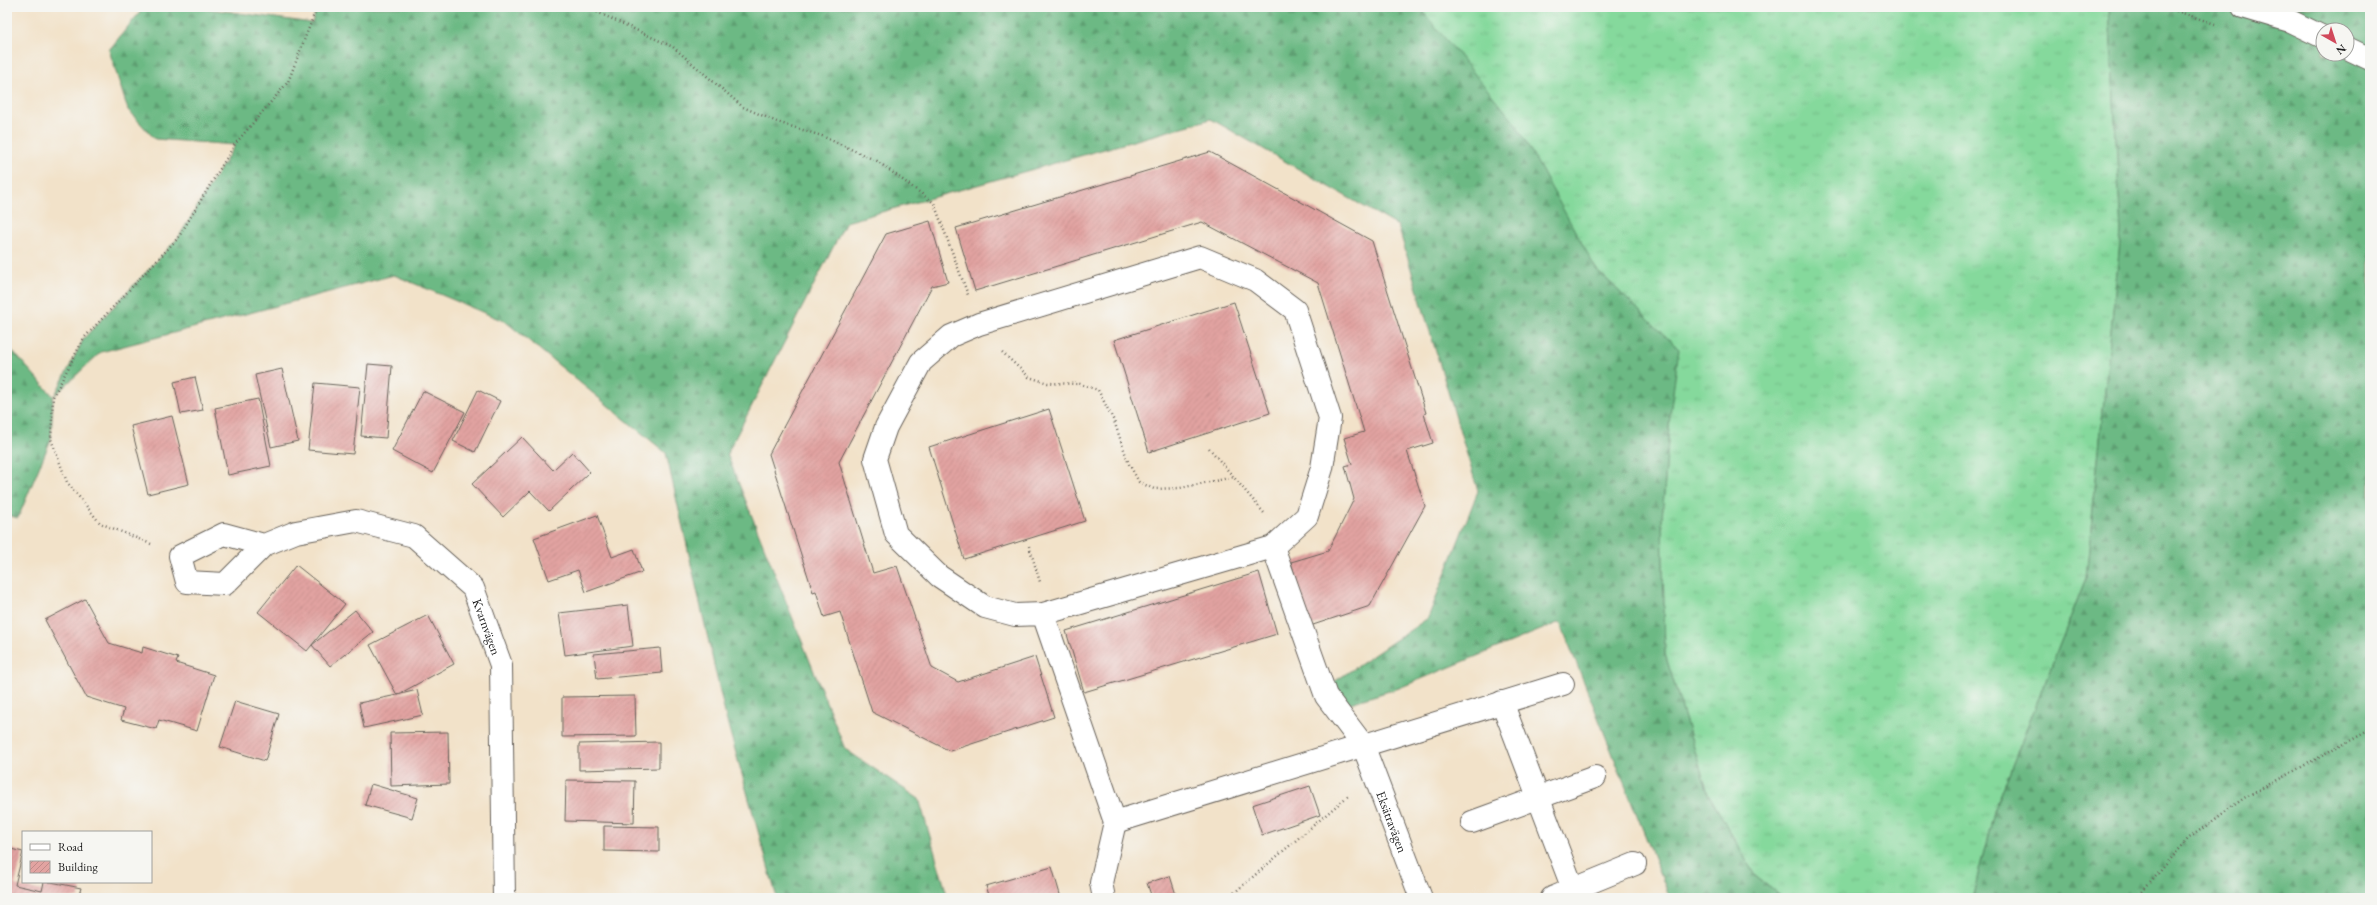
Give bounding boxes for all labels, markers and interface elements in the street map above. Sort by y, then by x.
north arrow [2315,22,2355,62]
text: N [2333,42,2349,58]
street label: Kvarnvägen [469,596,505,657]
street label: Eksätravägen [1373,788,1411,855]
legend [22,831,152,883]
text: Road [58,839,84,855]
text: Building [58,859,99,875]

